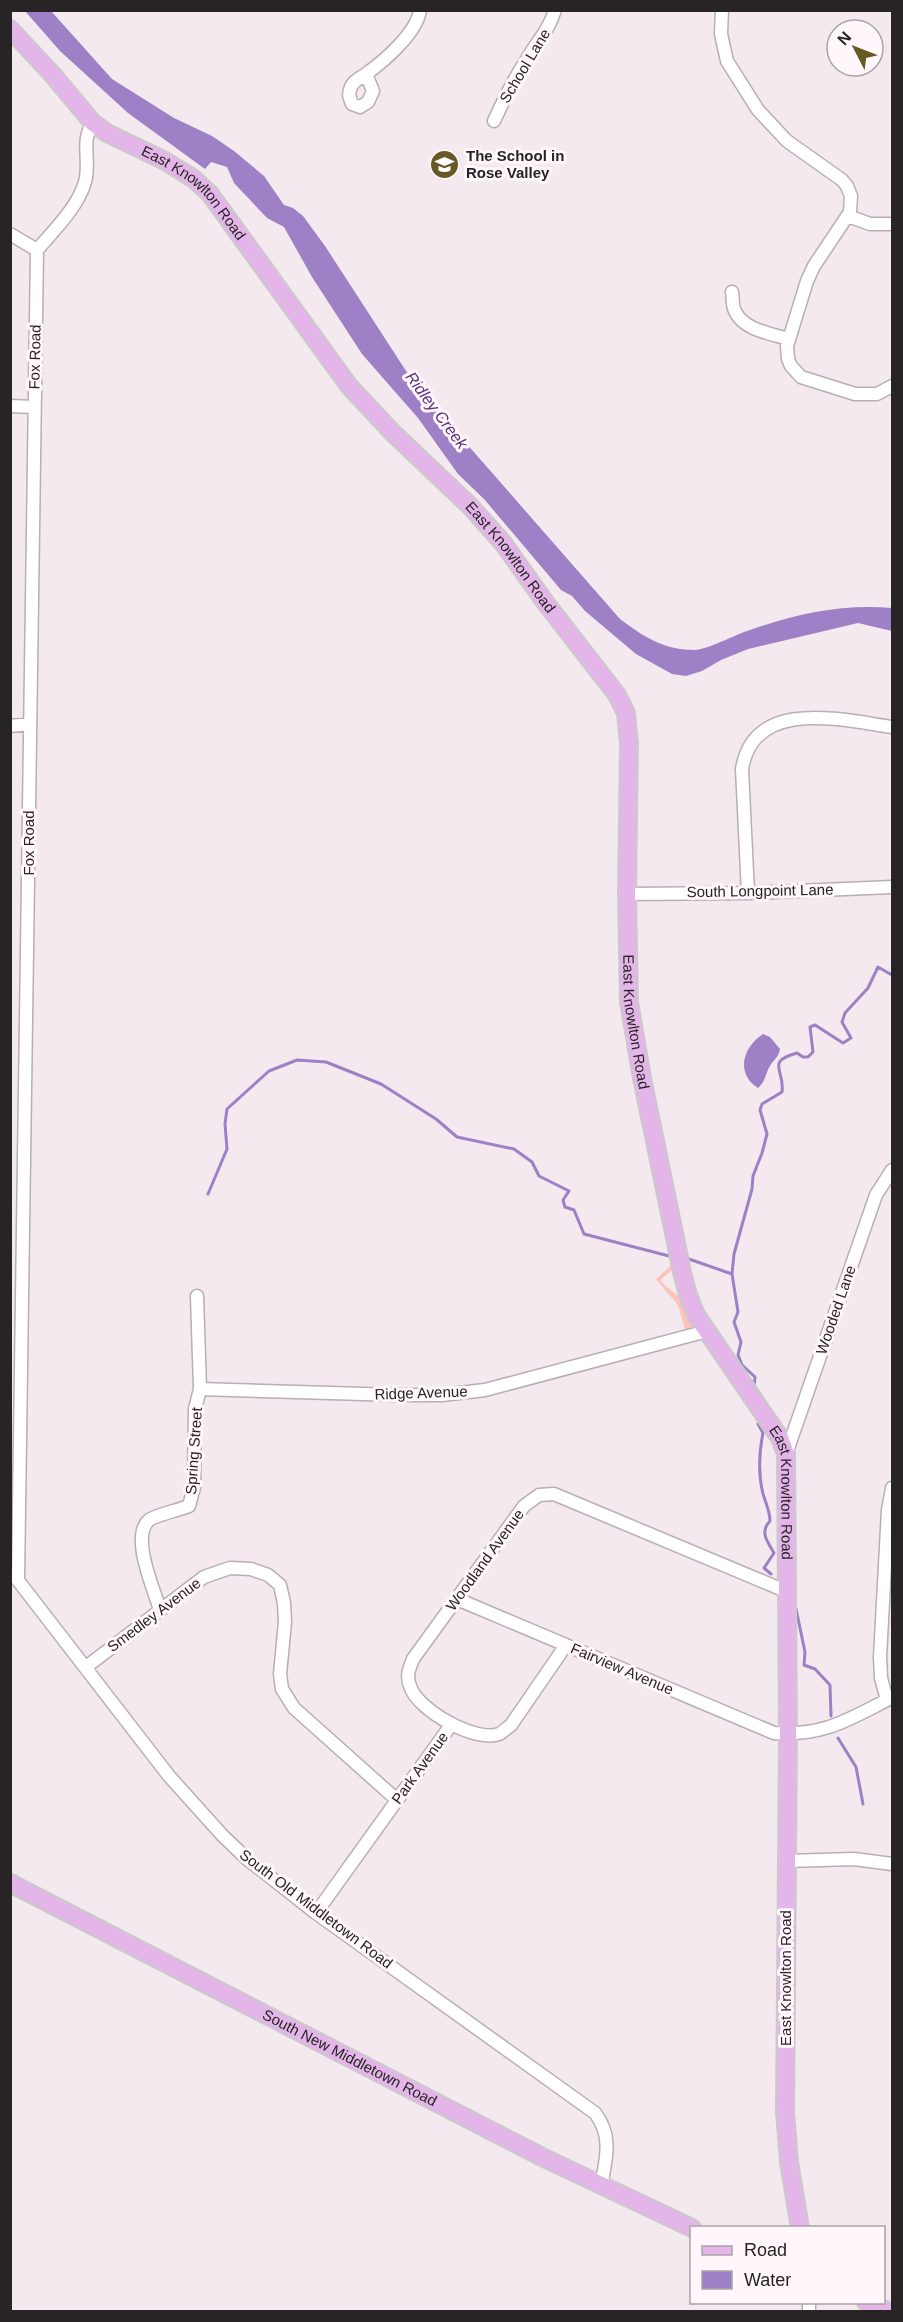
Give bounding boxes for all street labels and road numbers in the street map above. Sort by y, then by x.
street label: School Lane [496,26,553,106]
street label: East Knowlton Road [139,142,249,243]
street label: Fox Road [25,324,44,390]
street label: East Knowlton Road [462,498,559,616]
street label: Fox Road [20,810,37,876]
street label: South Longpoint Lane [686,881,834,900]
street label: East Knowlton Road [620,954,653,1091]
street label: Wooded Lane [812,1263,859,1357]
street label: Ridge Avenue [374,1382,468,1403]
street label: Spring Street [182,1406,205,1495]
street label: East Knowlton Road [766,1422,796,1560]
street label: Woodland Avenue [442,1506,527,1614]
street label: Smedley Avenue [104,1574,204,1655]
street label: Fairview Avenue [568,1639,676,1698]
street label: Park Avenue [388,1728,451,1807]
street label: South Old Middletown Road [237,1846,396,1972]
street label: East Knowlton Road [777,1910,794,2046]
street label: South New Middletown Road [260,2006,440,2109]

